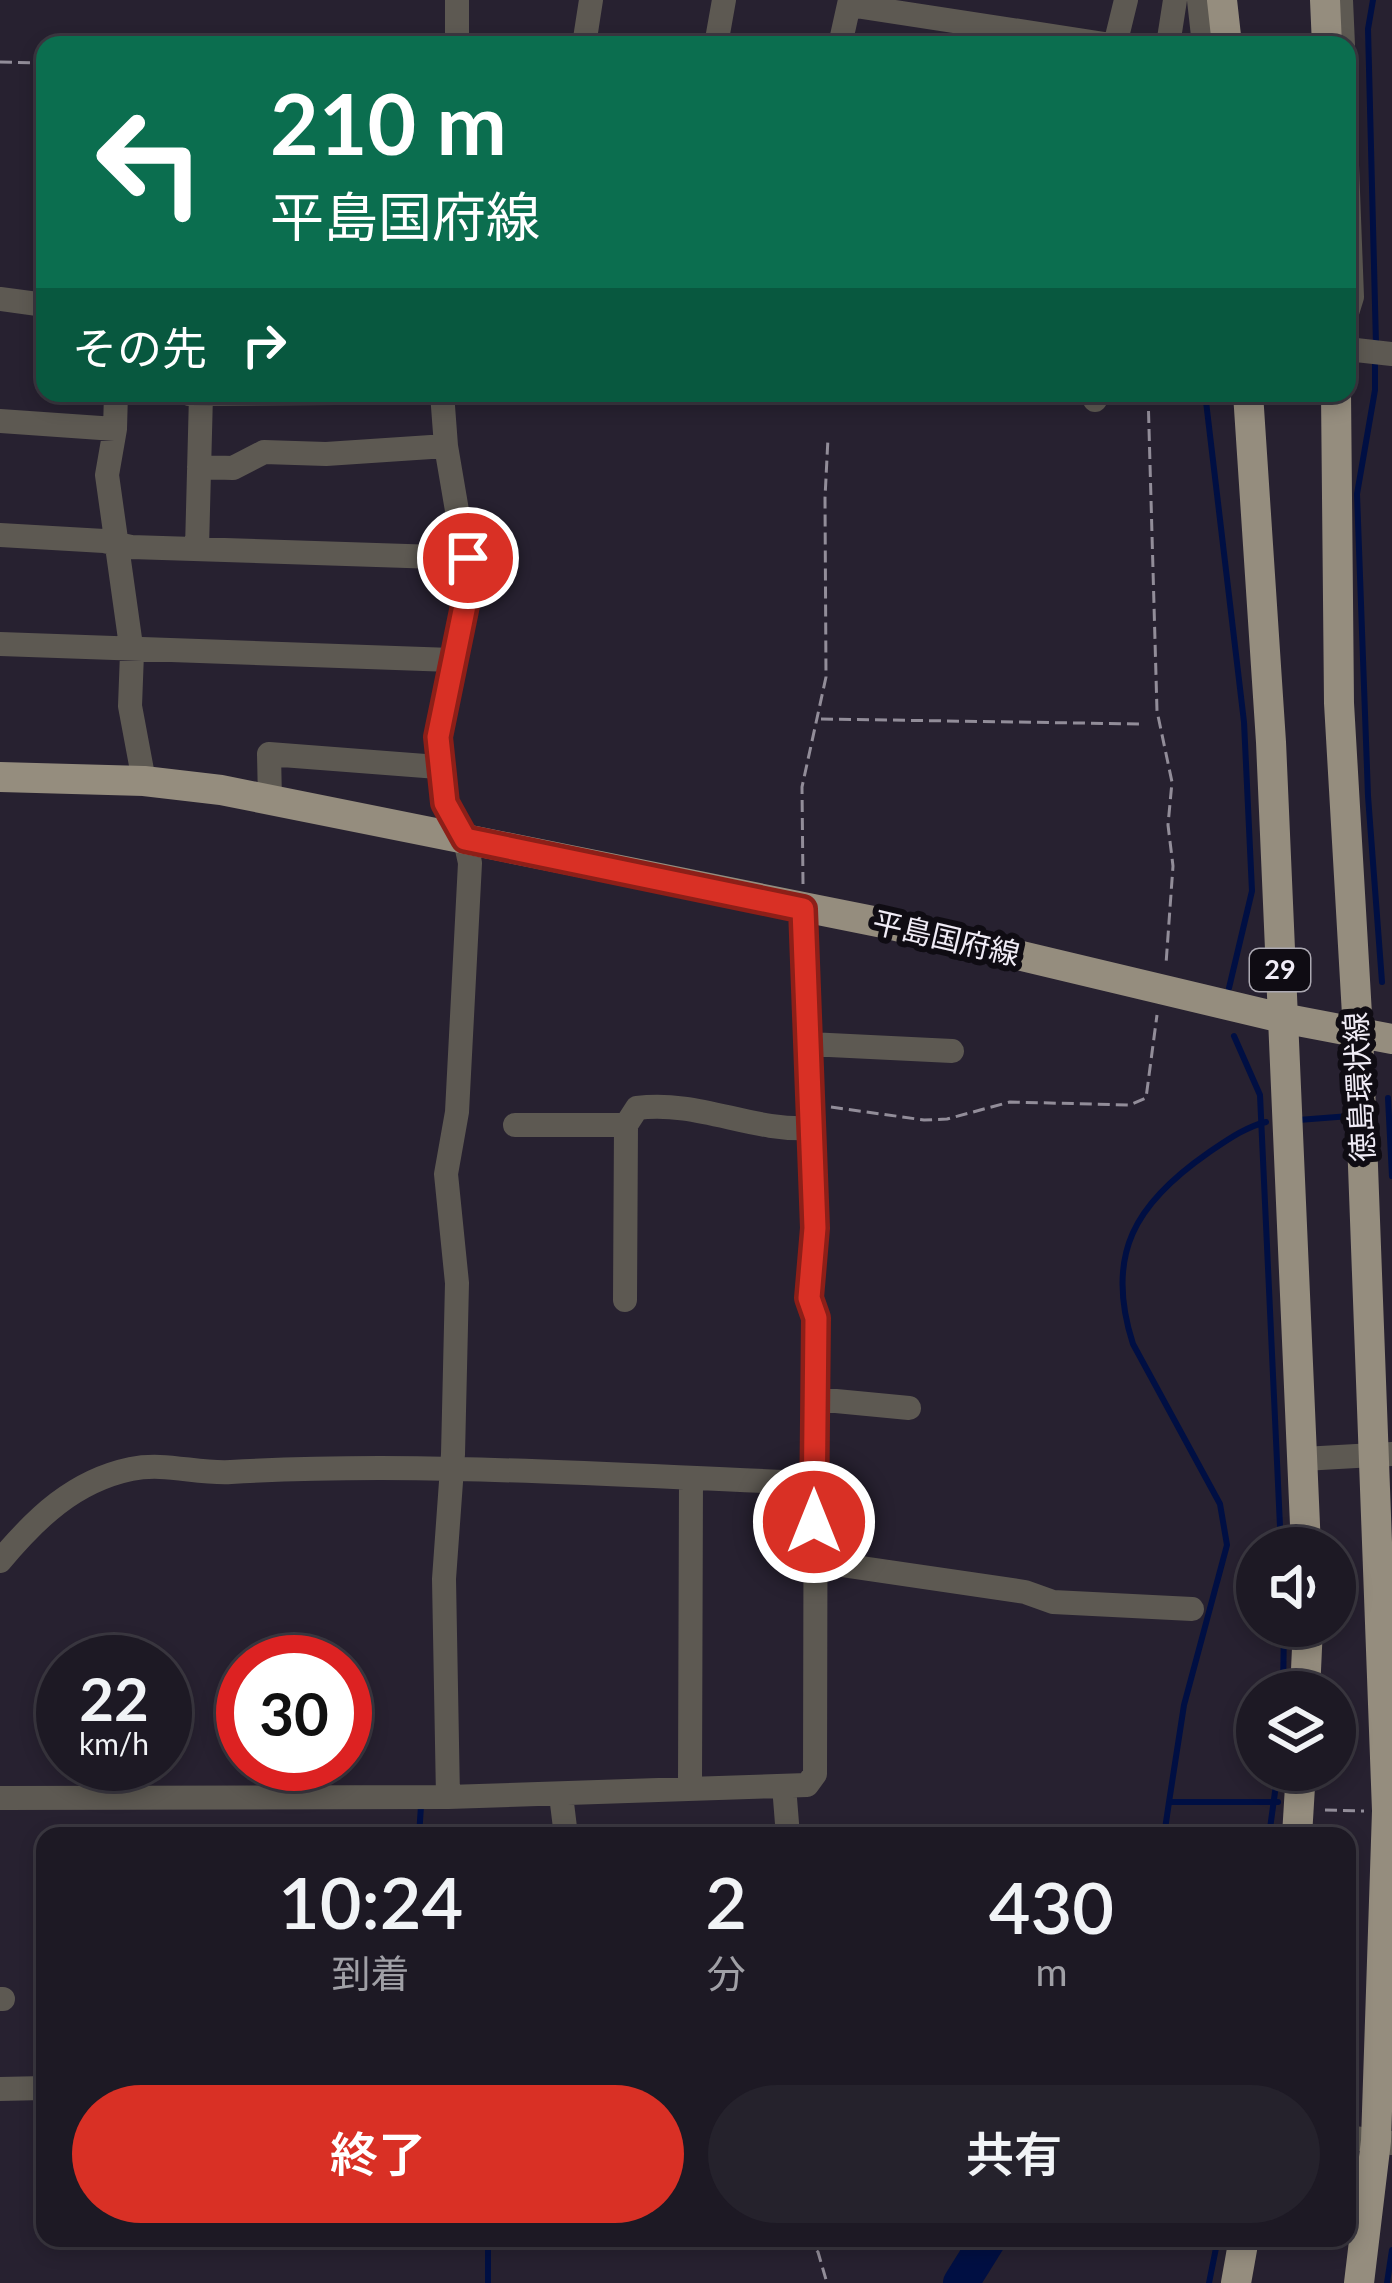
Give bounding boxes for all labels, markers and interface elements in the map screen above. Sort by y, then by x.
text: 210 m [270,72,507,173]
icon: left [72,84,228,240]
text: 平島国府線 [270,184,540,249]
icon: right [231,312,297,378]
text: その先 [72,321,207,375]
pin [417,507,519,609]
icon: arrive [435,525,501,591]
street label: 平島国府線 [869,903,1024,971]
road number: 29 [1250,949,1310,991]
street label: 徳島環状線 [1336,1011,1380,1163]
position arrow [751,1459,877,1585]
map controls [1236,1527,1356,1791]
button: sound [1236,1527,1356,1647]
speed limit sign: 30 [216,1635,372,1791]
text: 22 [79,1662,149,1734]
button: layers [1236,1671,1356,1791]
text: km/h [79,1725,149,1761]
text: 10:24 [278,1858,463,1944]
text: 2 [705,1858,747,1944]
text: 430 [989,1863,1114,1949]
text: m [1035,1948,1067,1994]
text: 到着 [332,1950,410,1996]
text: 分 [707,1950,746,1996]
button: 終了 [72,2085,684,2223]
button: 共有 [708,2085,1320,2223]

